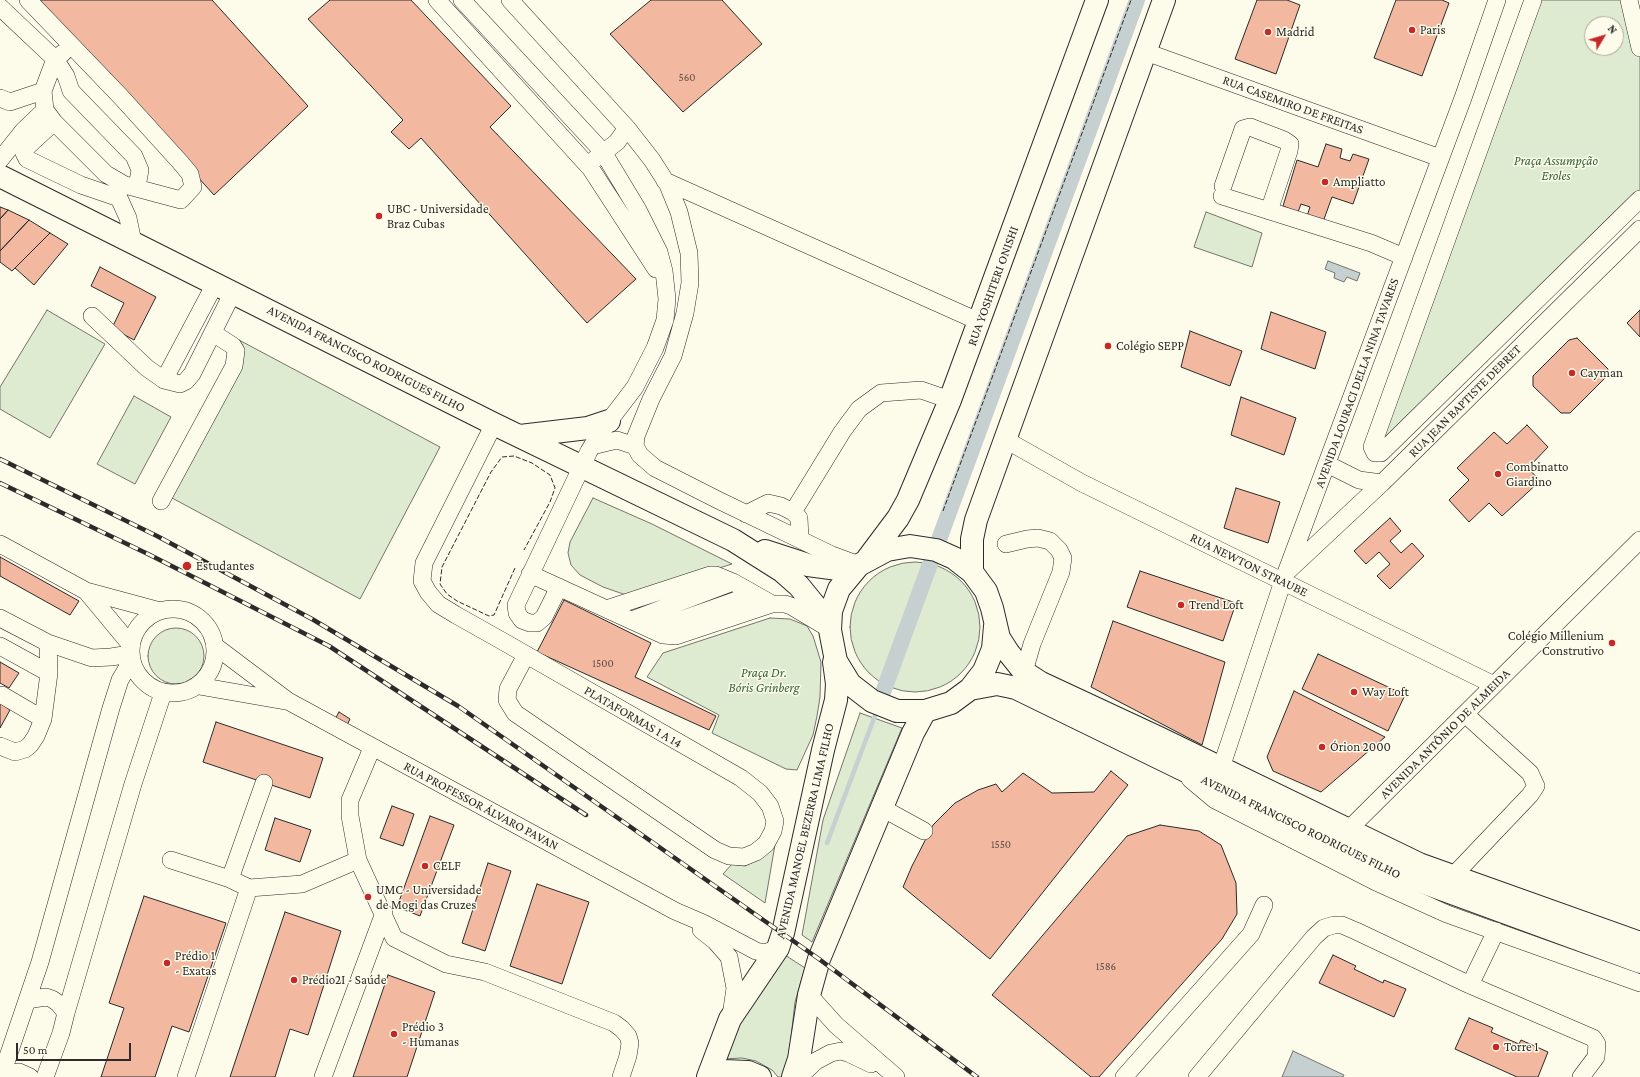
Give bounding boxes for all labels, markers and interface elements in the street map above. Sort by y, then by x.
north arrow [1584,16,1624,56]
place label: Paris [1420,22,1445,38]
text: N [1606,23,1620,36]
place label: Madrid [1276,24,1315,40]
marker: Paris [1407,25,1417,35]
marker: Madrid [1263,27,1273,37]
house number: 560 [679,71,695,85]
street label: RUA CASEMIRO DE FREITAS [1220,72,1366,138]
park label: Praça Assumpção Eroles [1514,153,1598,184]
place label: Ampliatto [1333,174,1385,190]
marker: Ampliatto [1320,177,1330,187]
place label: UBC - Universidade Braz Cubas [387,201,489,232]
marker: UBC - Universidade Braz Cubas [374,211,384,221]
street label: RUA YOSHITERI ONISHI [964,224,1022,348]
street label: AVENIDA LOURACI DELLA NINA TAVARES [1312,276,1402,490]
street label: AVENIDA FRANCISCO RODRIGUES FILHO [264,302,468,416]
place label: Colégio SEPP [1116,338,1184,354]
marker: Colégio SEPP [1103,341,1113,351]
street label: RUA JEAN BAPTISTE DEBRET [1405,341,1525,461]
place label: Cayman [1580,365,1623,381]
marker: Cayman [1567,368,1577,378]
place label: Combinatto Giardino [1506,459,1569,490]
marker: Combinatto Giardino [1493,469,1503,479]
street label: RUA NEWTON STRAUBE [1188,530,1310,600]
place label: Estudantes [196,558,254,574]
marker: Estudantes [181,560,193,572]
place label: Trend Loft [1189,597,1243,613]
marker: Trend Loft [1176,600,1186,610]
place label: Colégio Millenium Construtivo [1508,628,1604,659]
marker: Colégio Millenium Construtivo [1607,638,1617,648]
house number: 1500 [592,657,614,671]
park label: Praça Dr. Bóris Grinberg [729,665,799,696]
street label: AVENIDA ANTÔNIO DE ALMEIDA [1377,666,1513,802]
street label: PLATAFORMAS 1 A 14 [581,683,685,751]
place label: Way Loft [1362,684,1409,700]
marker: Way Loft [1349,687,1359,697]
street label: AVENIDA MANOEL BEZERRA LIMA FILHO [773,722,837,940]
place label: Órion 2000 [1330,739,1391,755]
marker: Órion 2000 [1317,742,1327,752]
street label: RUA PROFESSOR ÁLVARO PAVAN [401,758,561,854]
street label: AVENIDA FRANCISCO RODRIGUES FILHO [1199,772,1403,882]
house number: 1550 [991,838,1011,852]
place label: CELF [433,858,461,874]
marker: CELF [420,861,430,871]
place label: UMC - Universidade de Mogi das Cruzes [376,882,481,913]
marker: UMC - Universidade de Mogi das Cruzes [363,892,373,902]
place label: Prédio 1 - Exatas [175,948,216,979]
marker: Prédio 1 - Exatas [162,958,172,968]
house number: 1586 [1096,960,1116,974]
place label: Prédio2I - Saúde [302,972,386,988]
marker: Prédio2I - Saúde [289,975,299,985]
place label: Prédio 3 - Humanas [402,1019,459,1050]
marker: Prédio 3 - Humanas [389,1029,399,1039]
scale bar [18,1035,133,1061]
place label: Torre 1 [1504,1039,1538,1055]
marker: Torre 1 [1491,1042,1501,1052]
text: 50 m [23,1043,47,1057]

